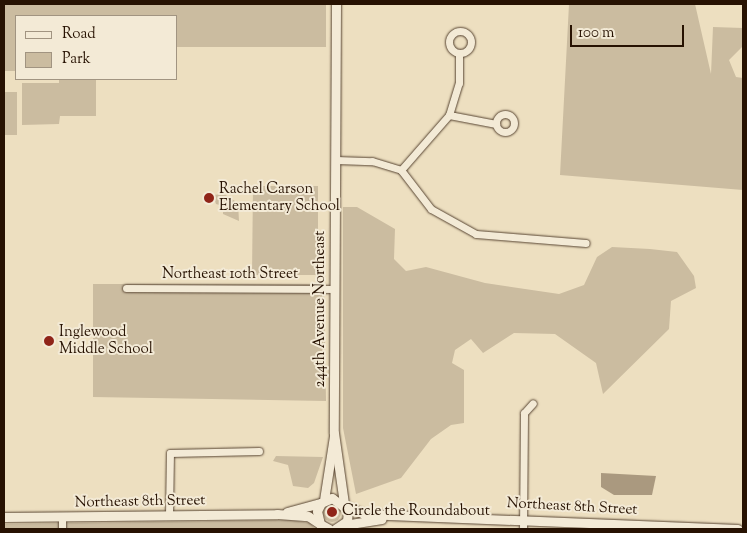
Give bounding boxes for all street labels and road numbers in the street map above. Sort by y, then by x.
street label: 244th Avenue Northeast [312,231,330,387]
street label: Northeast 10th Street [162,266,298,284]
street label: Northeast 8th Street [74,492,206,512]
street label: Northeast 8th Street [506,495,638,519]

